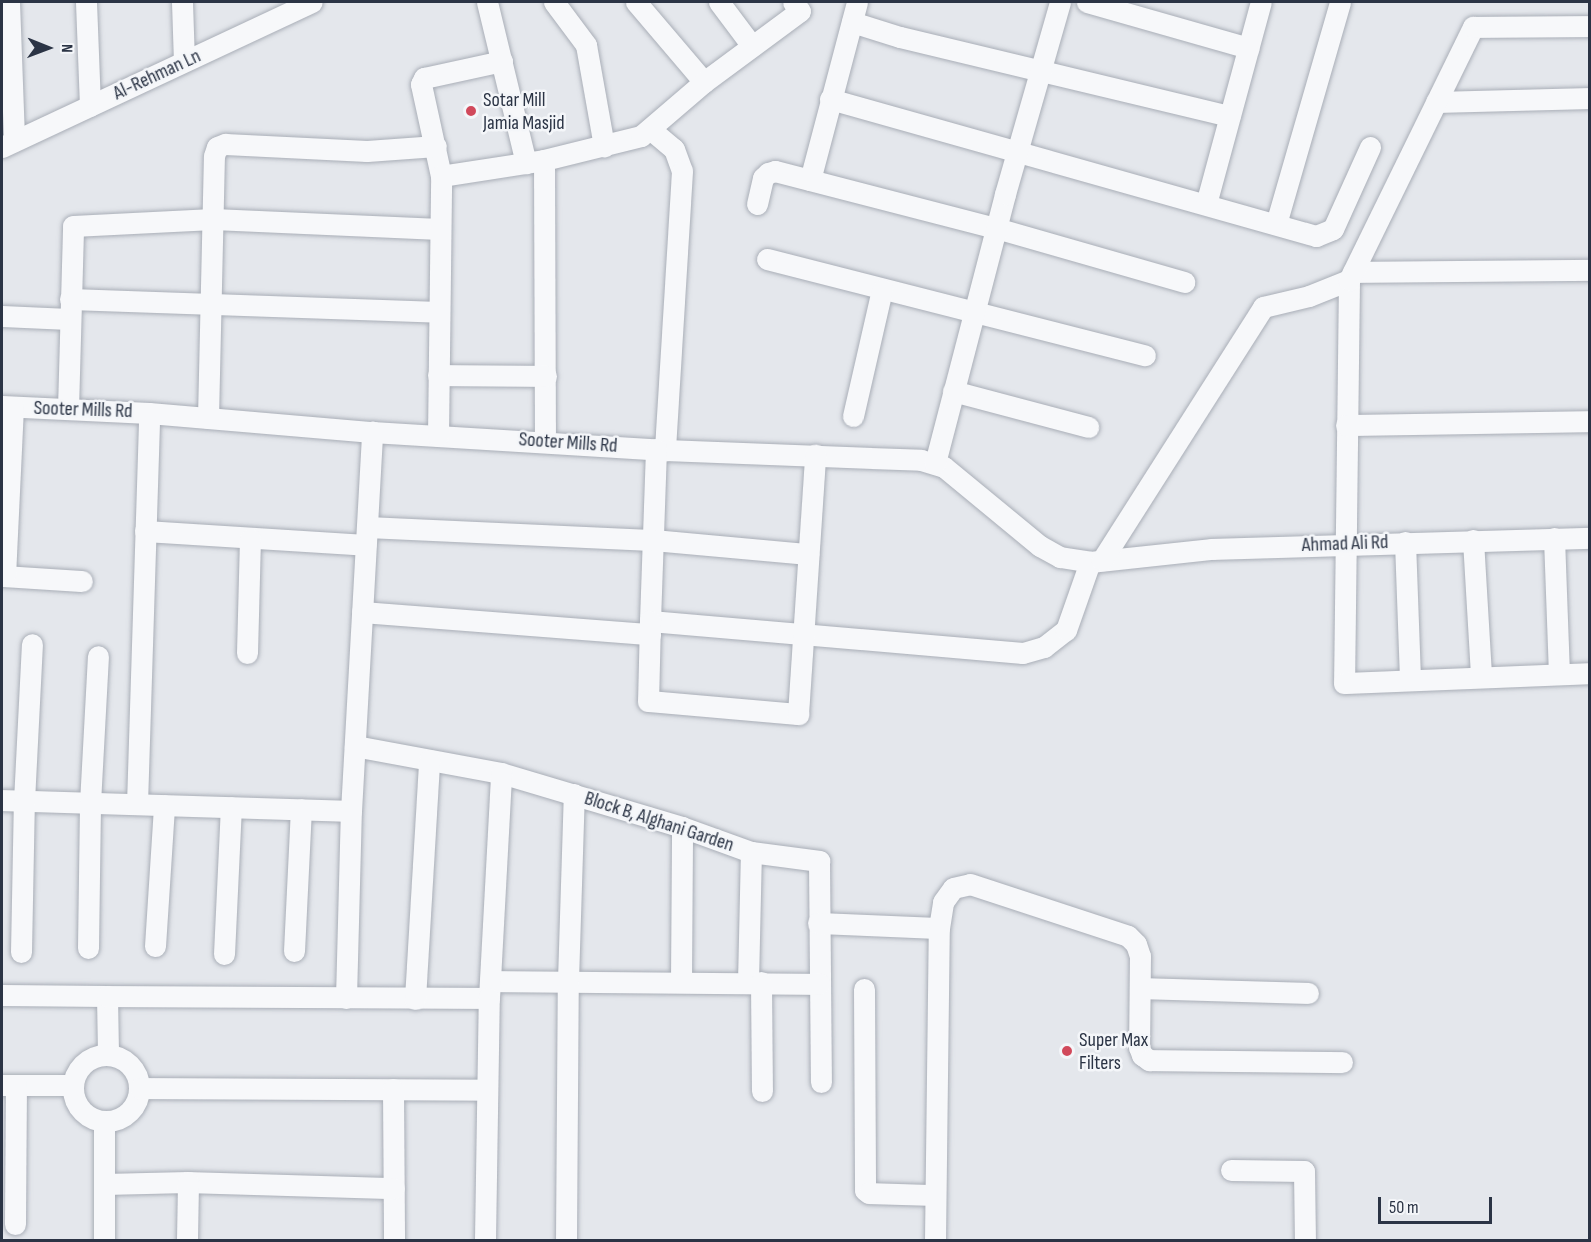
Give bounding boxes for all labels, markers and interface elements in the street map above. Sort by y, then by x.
north arrow [18,18,78,78]
text: N [57,44,76,53]
street label: Al-Rehman Ln [109,44,205,106]
place label: Sotar Mill Jamia Masjid [483,88,565,135]
marker: Sotar Mill Jamia Masjid [464,104,478,118]
street label: Sooter Mills Rd [33,396,133,424]
street label: Sooter Mills Rd [518,428,618,458]
street label: Ahmad Ali Rd [1301,530,1389,558]
street label: Block B, Alghani Garden [581,787,737,857]
place label: Super Max Filters [1079,1028,1148,1075]
marker: Super Max Filters [1060,1044,1074,1058]
scale bar [1381,1185,1495,1223]
text: 50 m [1389,1197,1419,1218]

